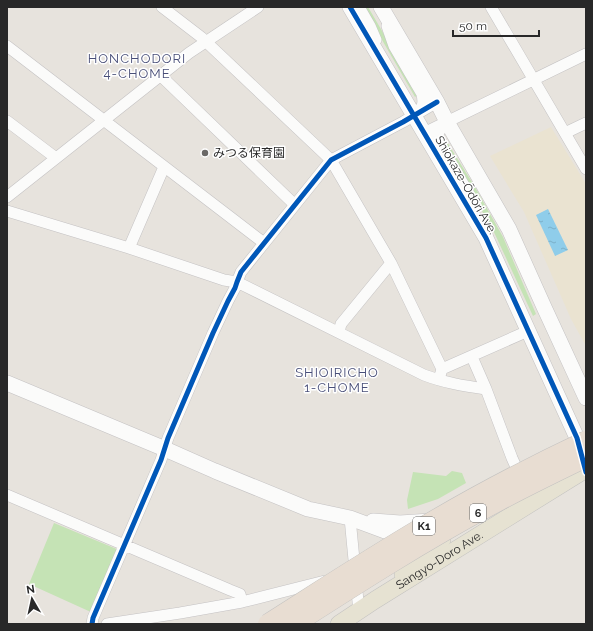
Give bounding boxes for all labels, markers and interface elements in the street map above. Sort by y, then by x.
scale bar [453,12,539,38]
text: 50 m [459,19,487,33]
district label: HONCHODORI 4-CHOME [88,51,186,81]
street label: Shiokaze-Ōdōri Ave. [432,133,500,237]
place label: みつる保育園 [213,146,285,160]
marker: みつる保育園 [200,148,210,158]
district label: SHIOIRICHO 1-CHOME [295,365,379,395]
road number: 6 [470,504,486,522]
road number: K1 [413,517,435,535]
street label: Sangyo-Doro Ave. [393,528,485,592]
north arrow [12,579,52,619]
text: N [25,583,36,597]

